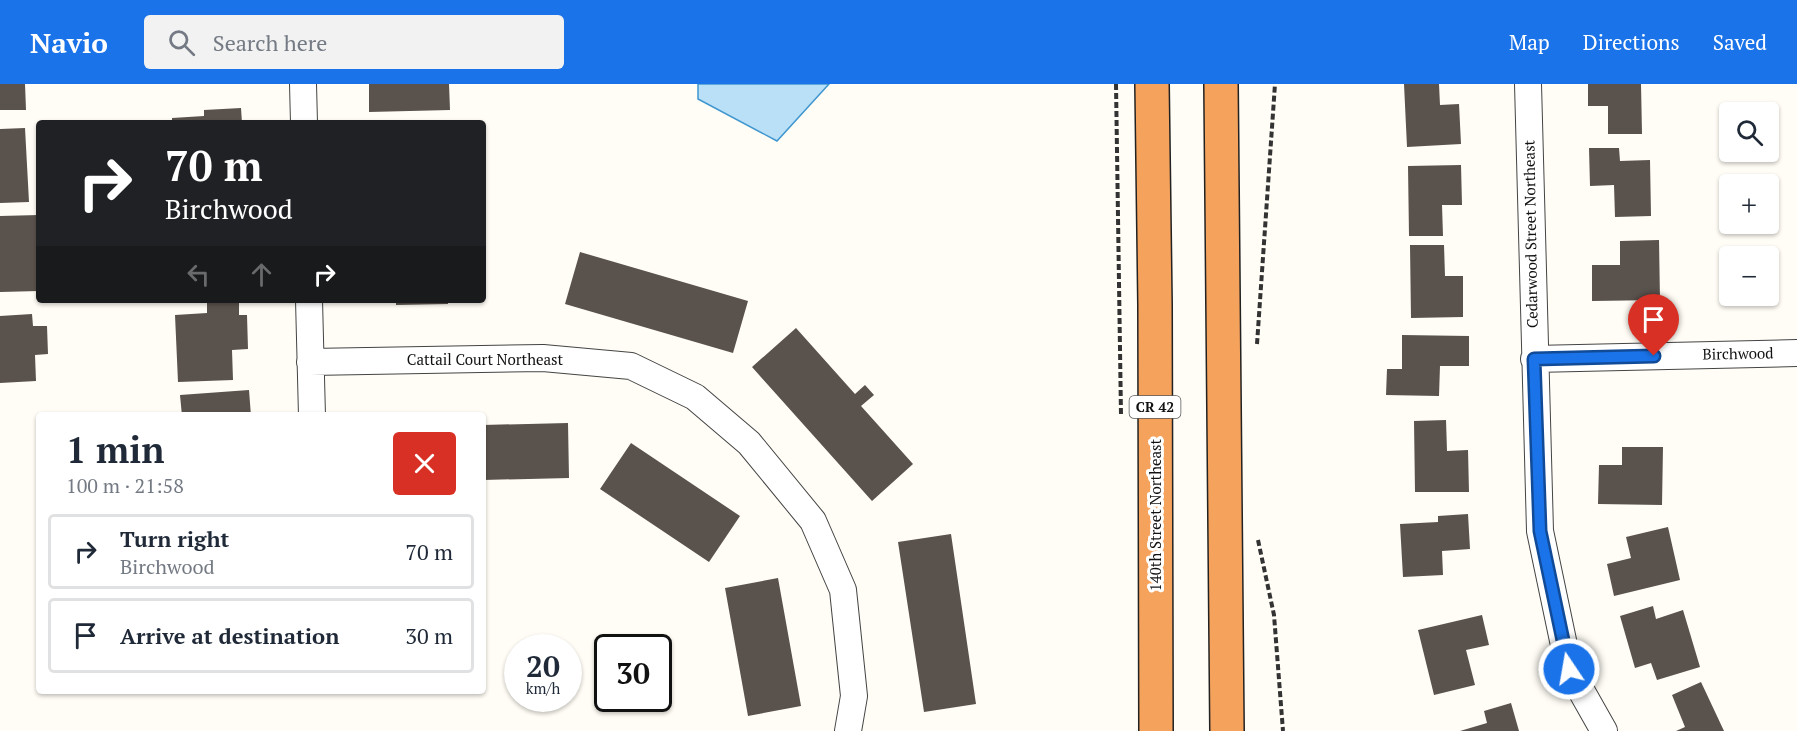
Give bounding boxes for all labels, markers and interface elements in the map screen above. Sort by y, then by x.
search box [144,15,564,69]
text: Navio [30,24,108,61]
icon: search [165,26,198,59]
text: Search here [213,28,327,57]
text: Map [1509,28,1550,56]
text: Directions [1583,28,1680,56]
text: Saved [1713,28,1767,56]
map controls [1719,102,1779,306]
button: search [1719,102,1779,162]
text: 70 m [165,137,263,193]
street label: Cedarwood Street Northeast [1518,139,1542,328]
icon: right [66,144,144,222]
button: + [1719,174,1779,234]
text: Birchwood [165,191,293,227]
button: − [1719,246,1779,306]
icon: left [182,258,215,291]
icon: ahead [245,258,278,291]
icon: right [308,258,341,291]
pin [1628,294,1679,356]
icon: arrive [1637,303,1670,336]
street label: Birchwood [1702,342,1774,364]
street label: Cattail Court Northeast [407,349,564,369]
road number: CR 42 [1130,396,1180,418]
text: 1 min [66,426,164,473]
button: close [393,432,456,495]
street label: 140th Street Northeast [1145,438,1165,591]
text: 100 m · 21:58 [66,472,184,499]
text: Turn right [120,524,229,553]
icon: right [69,535,102,568]
text: 70 m [405,537,453,566]
text: Birchwood [120,553,215,580]
icon: arrive [69,619,102,652]
text: Arrive at destination [120,621,339,650]
text: 30 m [405,621,453,650]
speed limit sign: 30 [594,634,672,712]
position arrow [1537,637,1601,701]
text: 20 [526,646,560,686]
text: km/h [526,678,560,698]

